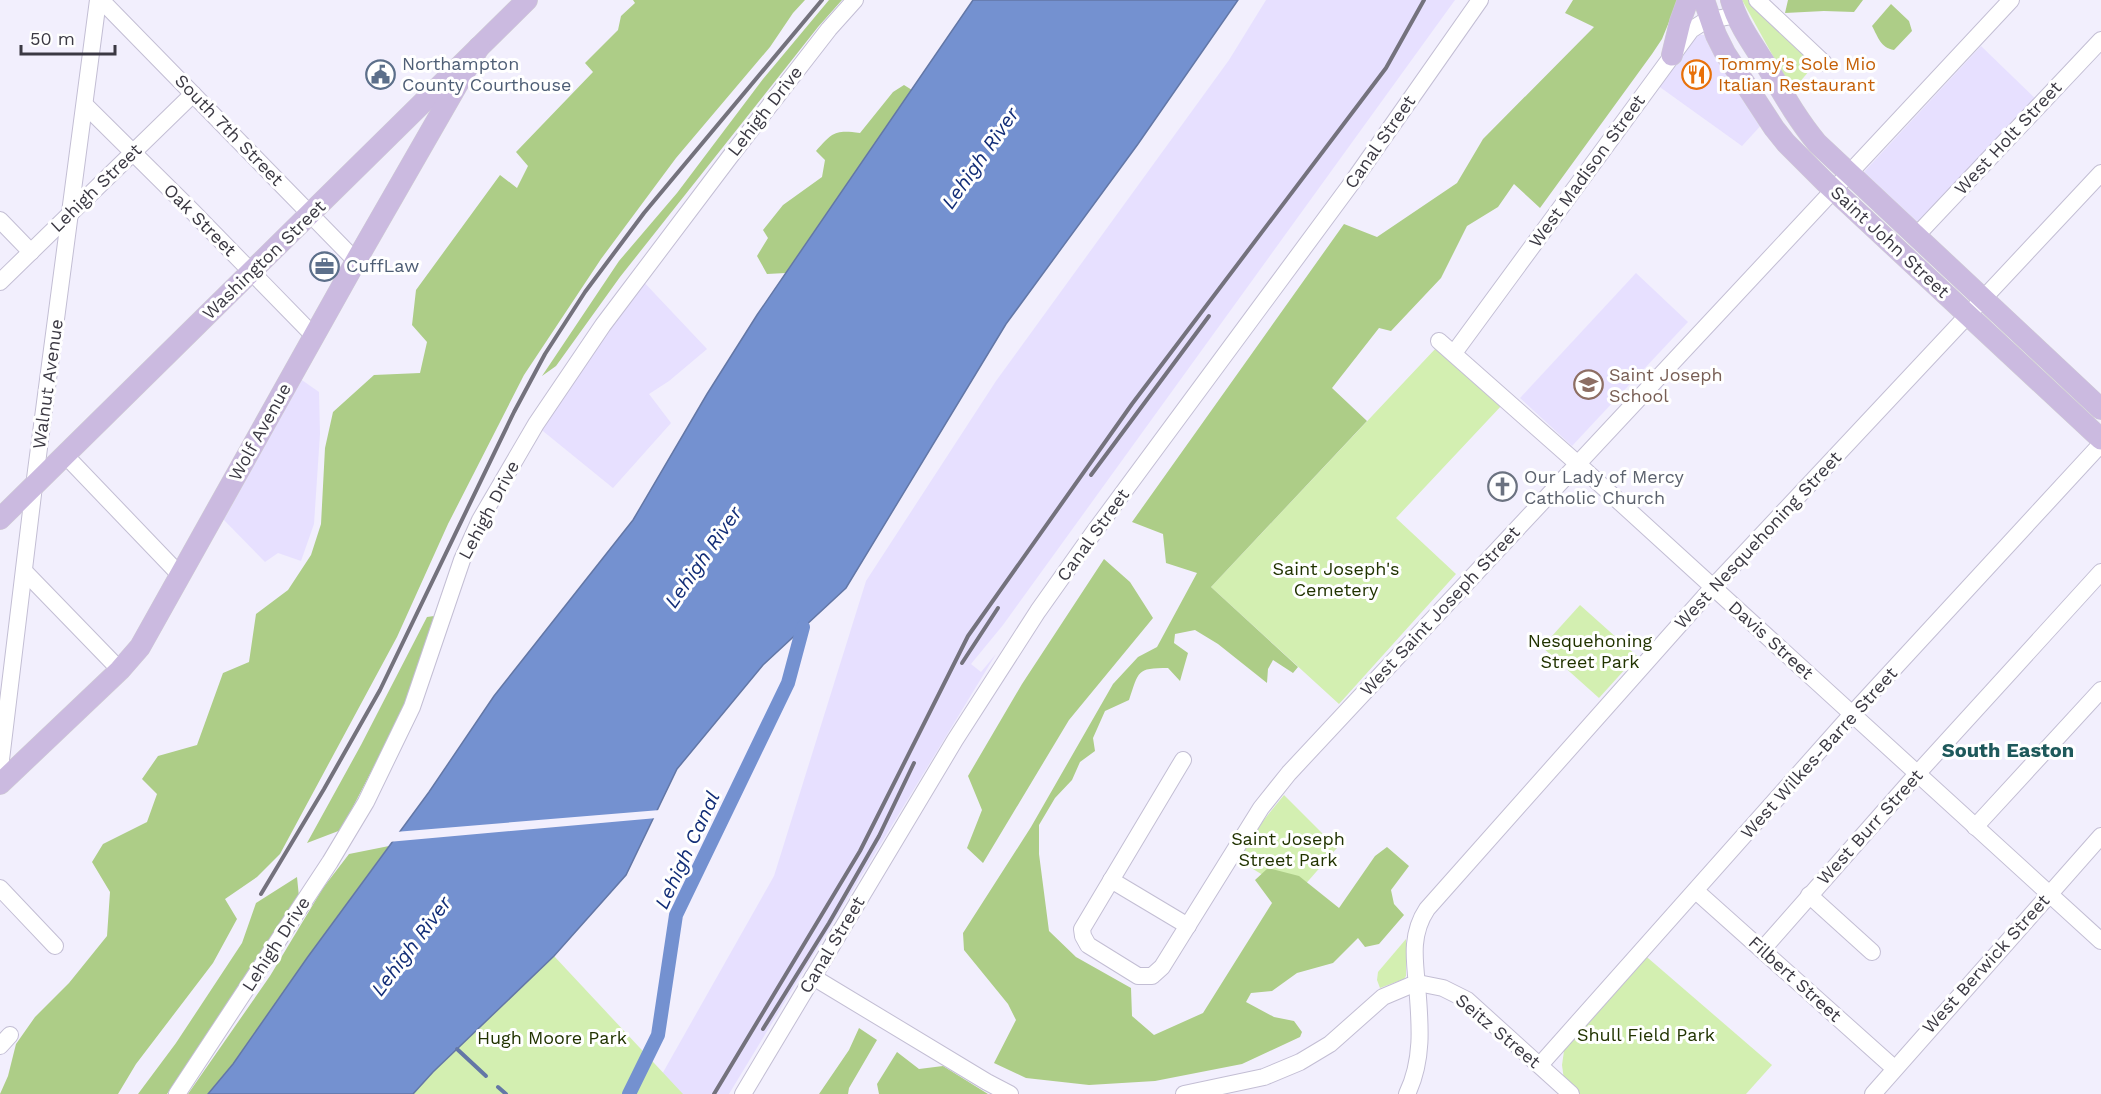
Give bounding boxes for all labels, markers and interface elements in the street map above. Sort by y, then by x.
scale bar [21,18,116,56]
text: 50 m [30,28,75,49]
place label: Northampton County Courthouse [402,53,571,95]
place label: Tommy's Sole Mio Italian Restaurant [1718,53,1876,95]
public building icon: Northampton County Courthouse [365,58,397,90]
restaurant icon: Tommy's Sole Mio Italian Restaurant [1681,58,1713,90]
street label: Lehigh Drive [723,62,806,160]
street label: South 7th Street [171,70,288,190]
street label: West Holt Street [1950,76,2066,199]
street label: West Madison Street [1524,90,1649,251]
street label: Canal Street [1340,91,1420,192]
water label: Lehigh River [936,102,1024,213]
street label: Lehigh Street [46,139,146,236]
street label: Oak Street [160,179,241,261]
street label: Saint John Street [1827,181,1954,302]
street label: Washington Street [198,195,330,324]
office icon: CuffLaw [309,250,341,282]
place label: CuffLaw [346,255,419,276]
street label: Walnut Avenue [28,318,67,450]
place label: Saint Joseph School [1609,364,1723,406]
school or university icon: Saint Joseph School [1572,369,1604,401]
street label: Wolf Avenue [224,379,295,484]
street label: West Nesquehoning Street [1670,446,1846,633]
street label: Lehigh Drive [454,457,523,563]
place label: Our Lady of Mercy Catholic Church [1524,466,1684,508]
church icon: Our Lady of Mercy Catholic Church [1487,471,1519,503]
street label: Canal Street [1052,484,1133,585]
water label: Lehigh River [659,501,747,612]
street label: West Saint Joseph Street [1355,521,1524,700]
park label: Saint Joseph's Cemetery [1273,558,1399,600]
street label: Davis Street [1725,596,1818,683]
park label: Nesquehoning Street Park [1528,630,1653,672]
street label: West Wilkes-Barre Street [1736,662,1901,843]
district label: South Easton [1942,738,2074,762]
street label: West Burr Street [1812,764,1927,889]
water label: Lehigh Canal [649,787,725,913]
park label: Saint Joseph Street Park [1231,828,1345,870]
street label: West Berwick Street [1918,890,2054,1037]
water label: Lehigh River [366,891,457,1000]
street label: Canal Street [794,892,869,997]
street label: Lehigh Drive [237,893,314,995]
street label: Filbert Street [1745,931,1846,1026]
street label: Seitz Street [1452,989,1545,1072]
park label: Shull Field Park [1577,1024,1715,1045]
park label: Hugh Moore Park [477,1027,627,1048]

